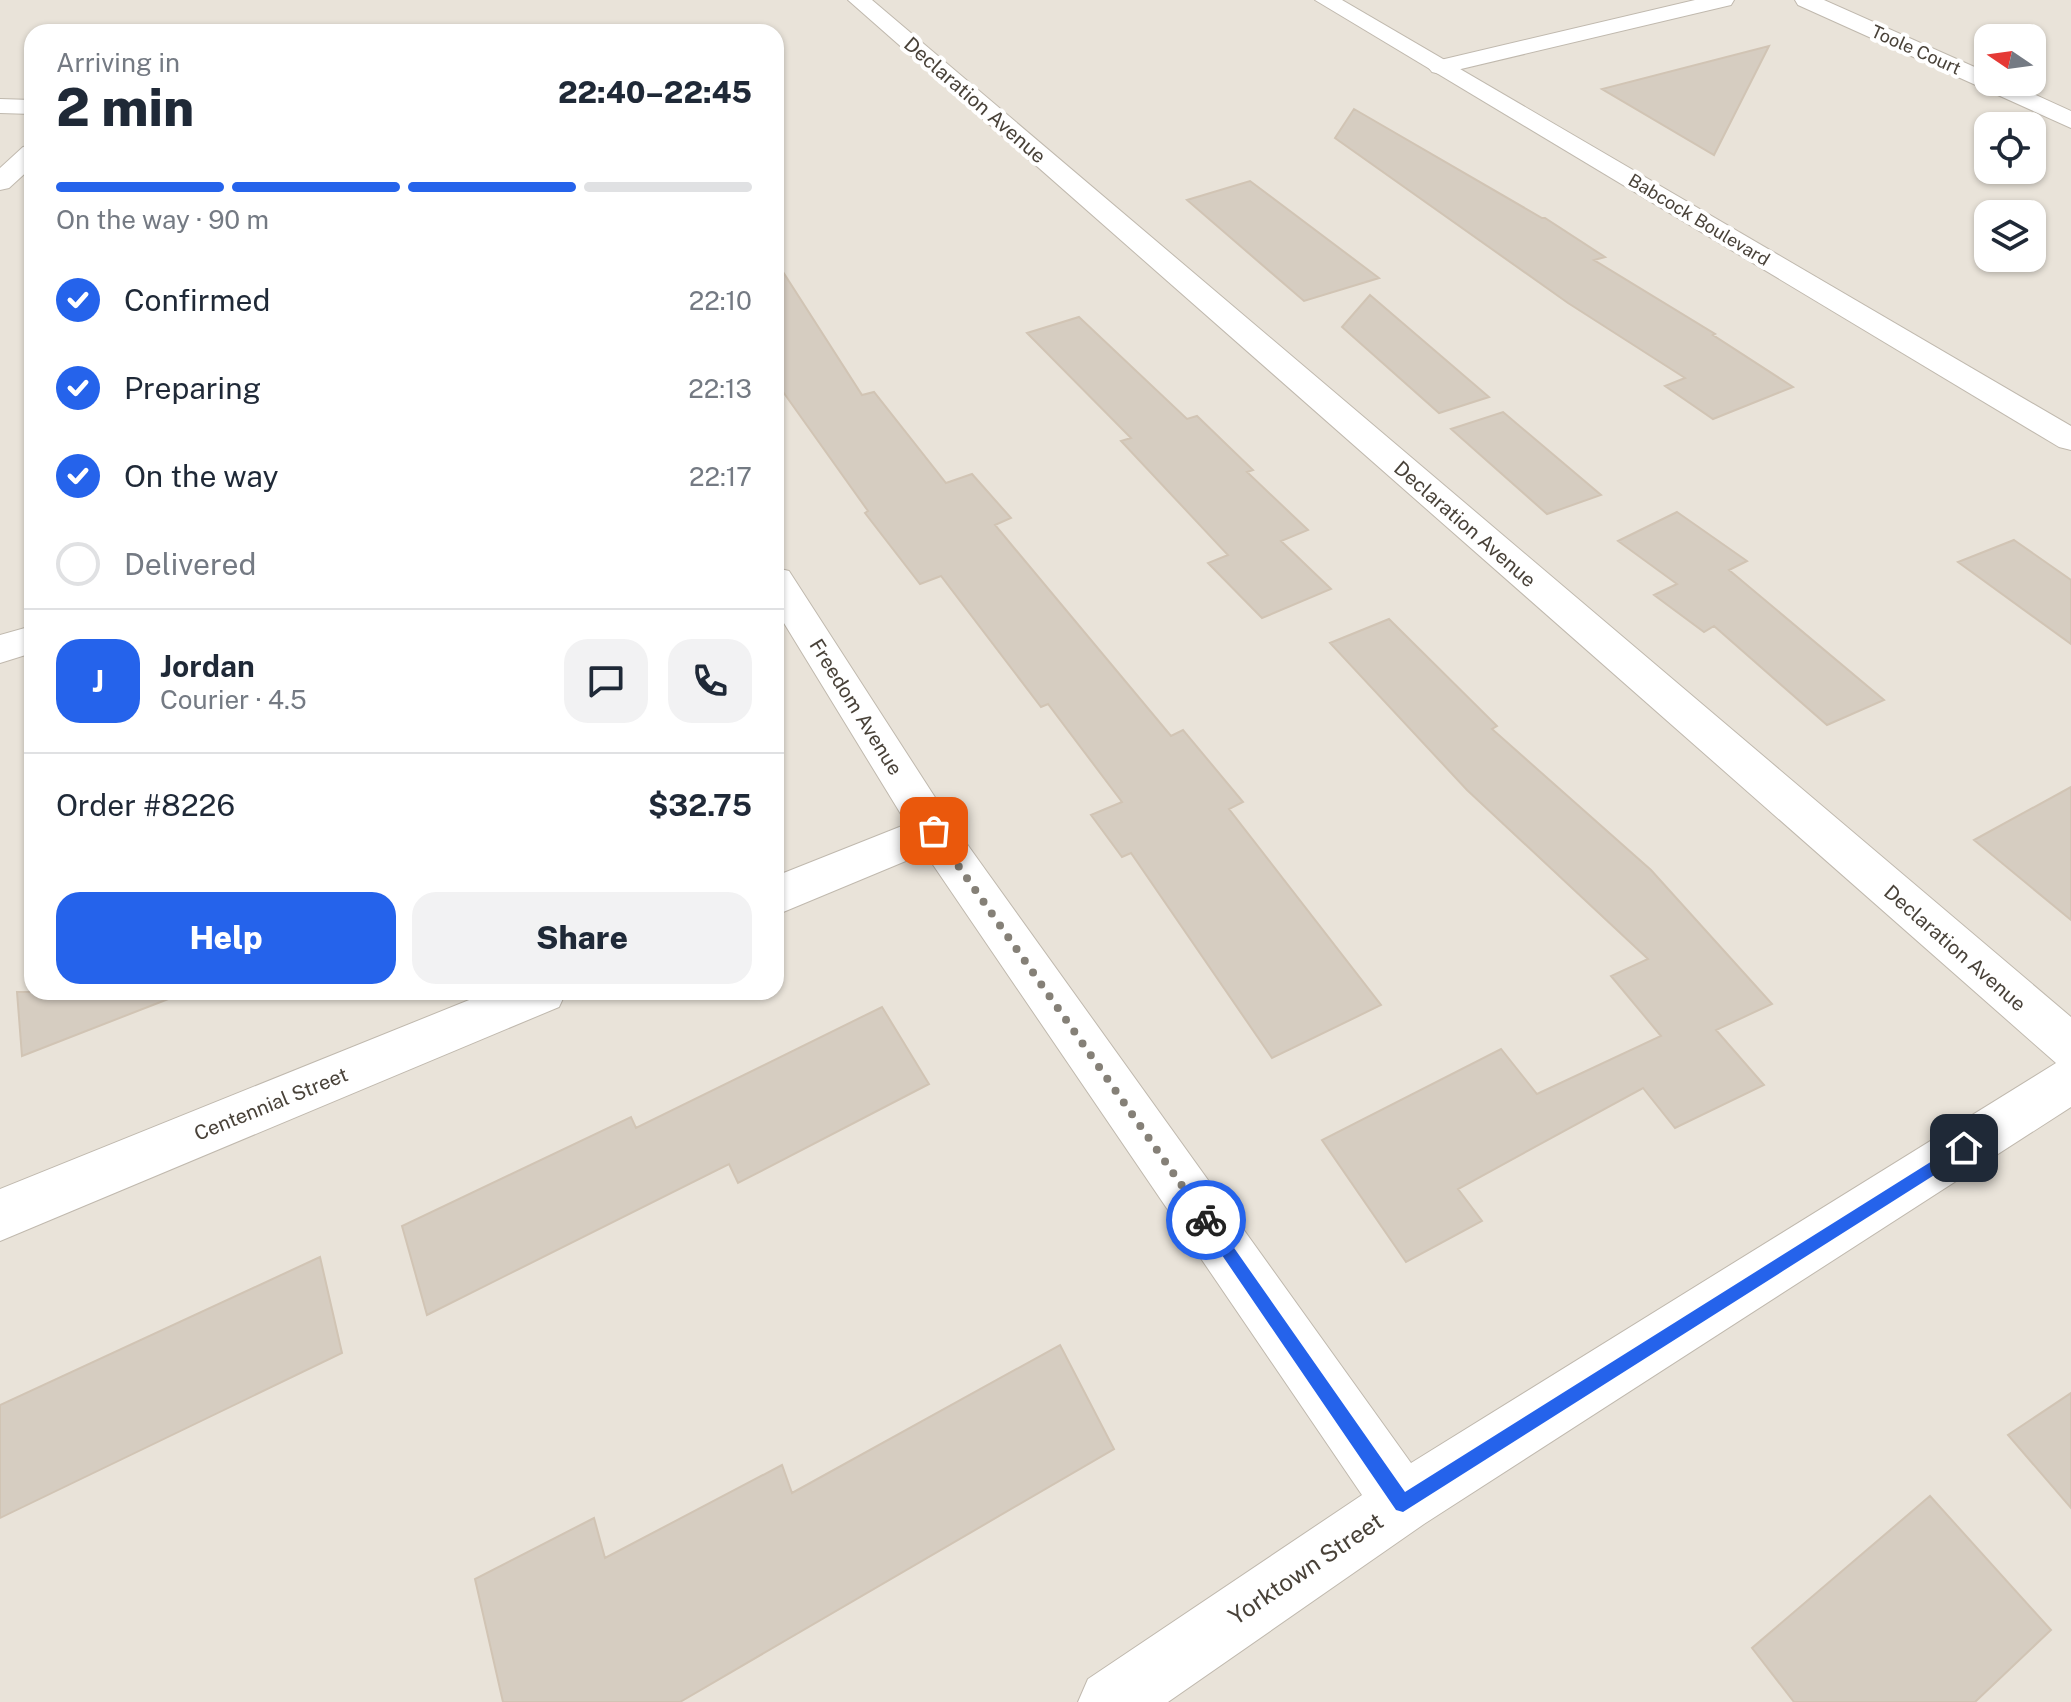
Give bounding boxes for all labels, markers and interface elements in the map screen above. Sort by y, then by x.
street label: Toole Court [1868,20,1964,79]
north arrow [1974,24,2046,96]
map controls [1974,24,2046,272]
street label: Declaration Avenue [899,32,1051,168]
text: Arriving in [56,47,180,78]
text: 22:40–22:45 [558,74,752,110]
text: 2 min [56,77,194,138]
button: locate [1974,112,2046,184]
street label: Babcock Boulevard [1625,169,1774,270]
button: layers [1974,200,2046,272]
text: On the way · 90 m [56,204,269,235]
icon: check [56,278,100,322]
text: Confirmed [124,282,270,318]
text: 22:10 [689,285,752,316]
icon: check [56,366,100,410]
text: Preparing [124,370,261,406]
text: 22:13 [688,373,752,404]
icon: check [56,454,100,498]
street label: Declaration Avenue [1389,456,1541,592]
text: On the way [124,458,278,494]
text: 22:17 [689,461,752,492]
text: Delivered [124,546,256,582]
street label: Freedom Avenue [804,634,908,780]
button: chat [564,639,648,723]
button: phone [668,639,752,723]
text: Jordan [160,648,255,684]
text: J [92,663,104,699]
text: Courier · 4.5 [160,684,307,715]
text: Order #8226 [56,787,235,823]
text: $32.75 [648,787,752,823]
pin [900,797,968,865]
icon: bag [912,809,956,853]
street label: Declaration Avenue [1879,880,2031,1016]
button: Help [56,892,396,984]
button: Share [412,892,752,984]
street label: Centennial Street [191,1062,351,1146]
pin [1930,1114,1998,1182]
icon: home [1942,1126,1986,1170]
courier [1166,1180,1246,1260]
icon: bike [1184,1198,1228,1242]
street label: Yorktown Street [1223,1506,1388,1630]

